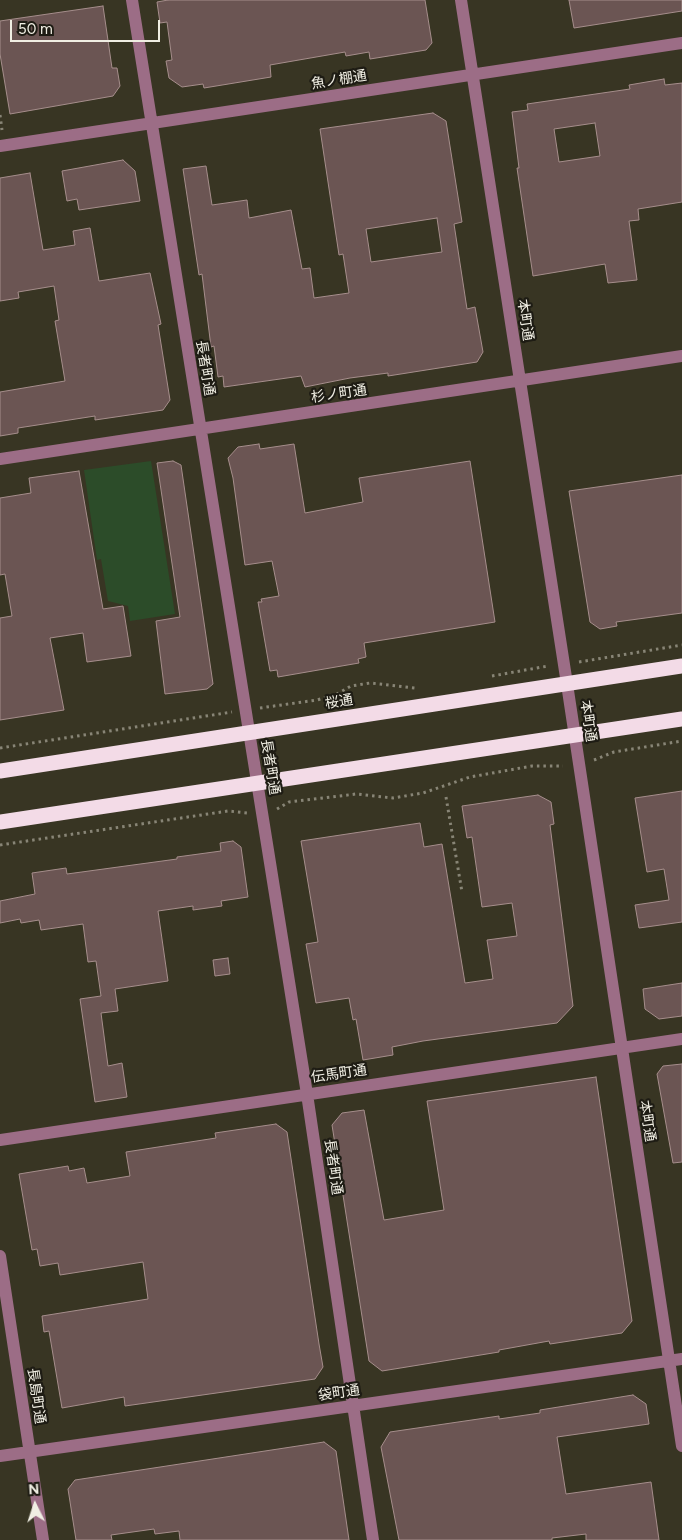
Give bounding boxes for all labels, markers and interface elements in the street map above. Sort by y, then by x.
scale bar [12,10,162,42]
text: 50 m [18,20,53,38]
street label: 魚ノ棚通 [310,67,368,93]
street label: 本町通 [514,298,536,342]
street label: 長者町通 [192,339,218,397]
street label: 杉ノ町通 [310,382,368,406]
street label: 桜通 [324,692,354,712]
street label: 本町通 [577,699,599,743]
street label: 長者町通 [257,738,283,796]
street label: 伝馬町通 [310,1062,368,1086]
street label: 本町通 [635,1099,659,1143]
street label: 長者町通 [321,1138,345,1196]
street label: 長島町通 [24,1367,48,1425]
street label: 袋町通 [317,1382,361,1404]
north arrow [10,1480,60,1530]
text: N [28,1481,40,1498]

